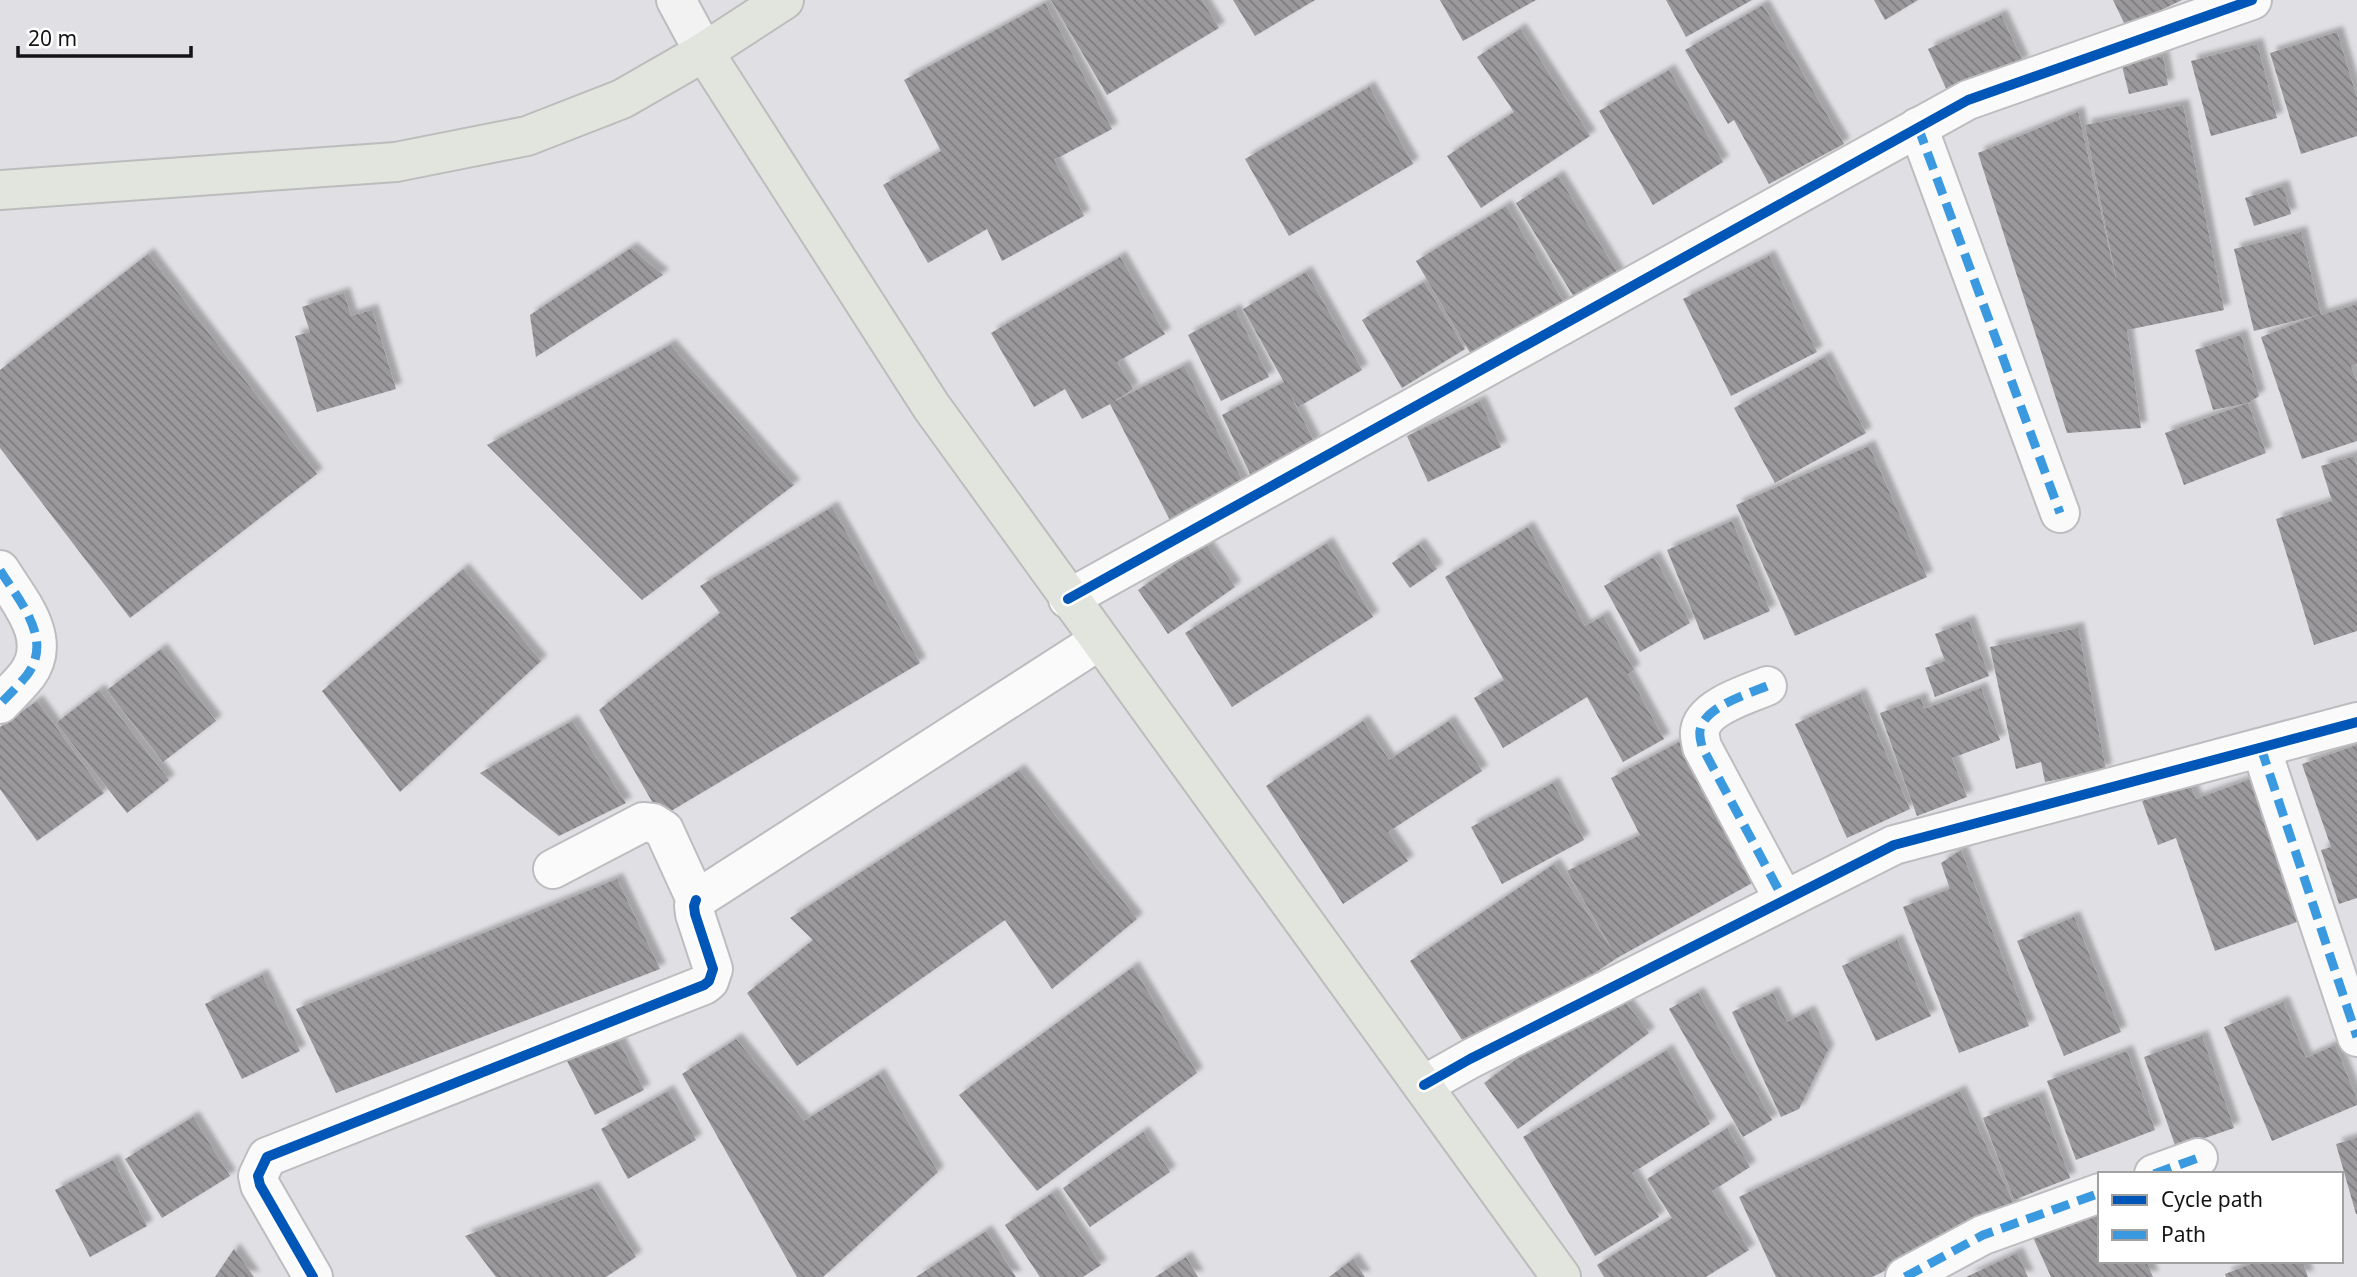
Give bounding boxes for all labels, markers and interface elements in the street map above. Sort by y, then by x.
scale bar [18,14,191,58]
text: 20 m [28,24,77,52]
legend [2098,1172,2343,1263]
text: Cycle path [2161,1185,2263,1213]
text: Path [2161,1220,2206,1248]

